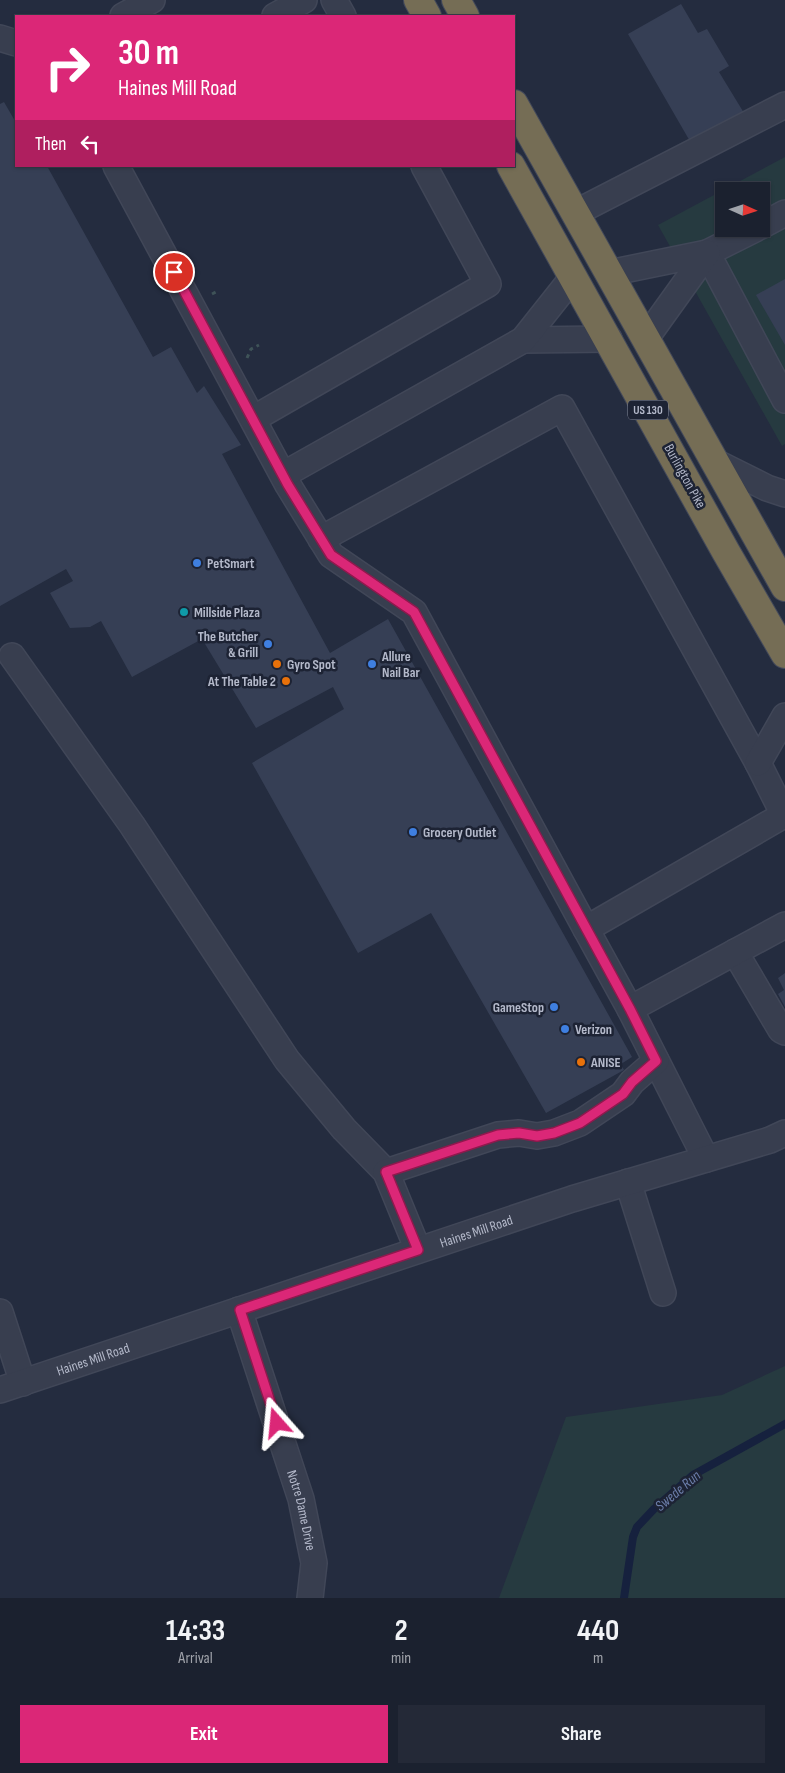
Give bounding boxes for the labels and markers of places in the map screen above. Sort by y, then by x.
pin [153,251,195,293]
place label: PetSmart [207,555,255,572]
marker: PetSmart [191,557,203,569]
place label: Millside Plaza [194,604,260,621]
marker: Millside Plaza [178,606,190,618]
place label: The Butcher & Grill [198,628,259,661]
marker: The Butcher & Grill [262,638,274,650]
place label: Allure Nail Bar [381,648,421,681]
place label: Gyro Spot [287,656,336,673]
marker: Gyro Spot [271,658,283,670]
marker: Allure Nail Bar [366,658,378,670]
place label: At The Table 2 [207,673,276,690]
marker: At The Table 2 [280,675,292,687]
place label: Grocery Outlet [423,824,497,841]
marker: Grocery Outlet [407,826,419,838]
place label: GameStop [493,999,544,1016]
marker: GameStop [548,1001,560,1013]
place label: Verizon [575,1021,612,1038]
marker: Verizon [559,1023,571,1035]
place label: ANISE [590,1054,621,1071]
marker: ANISE [575,1056,587,1068]

